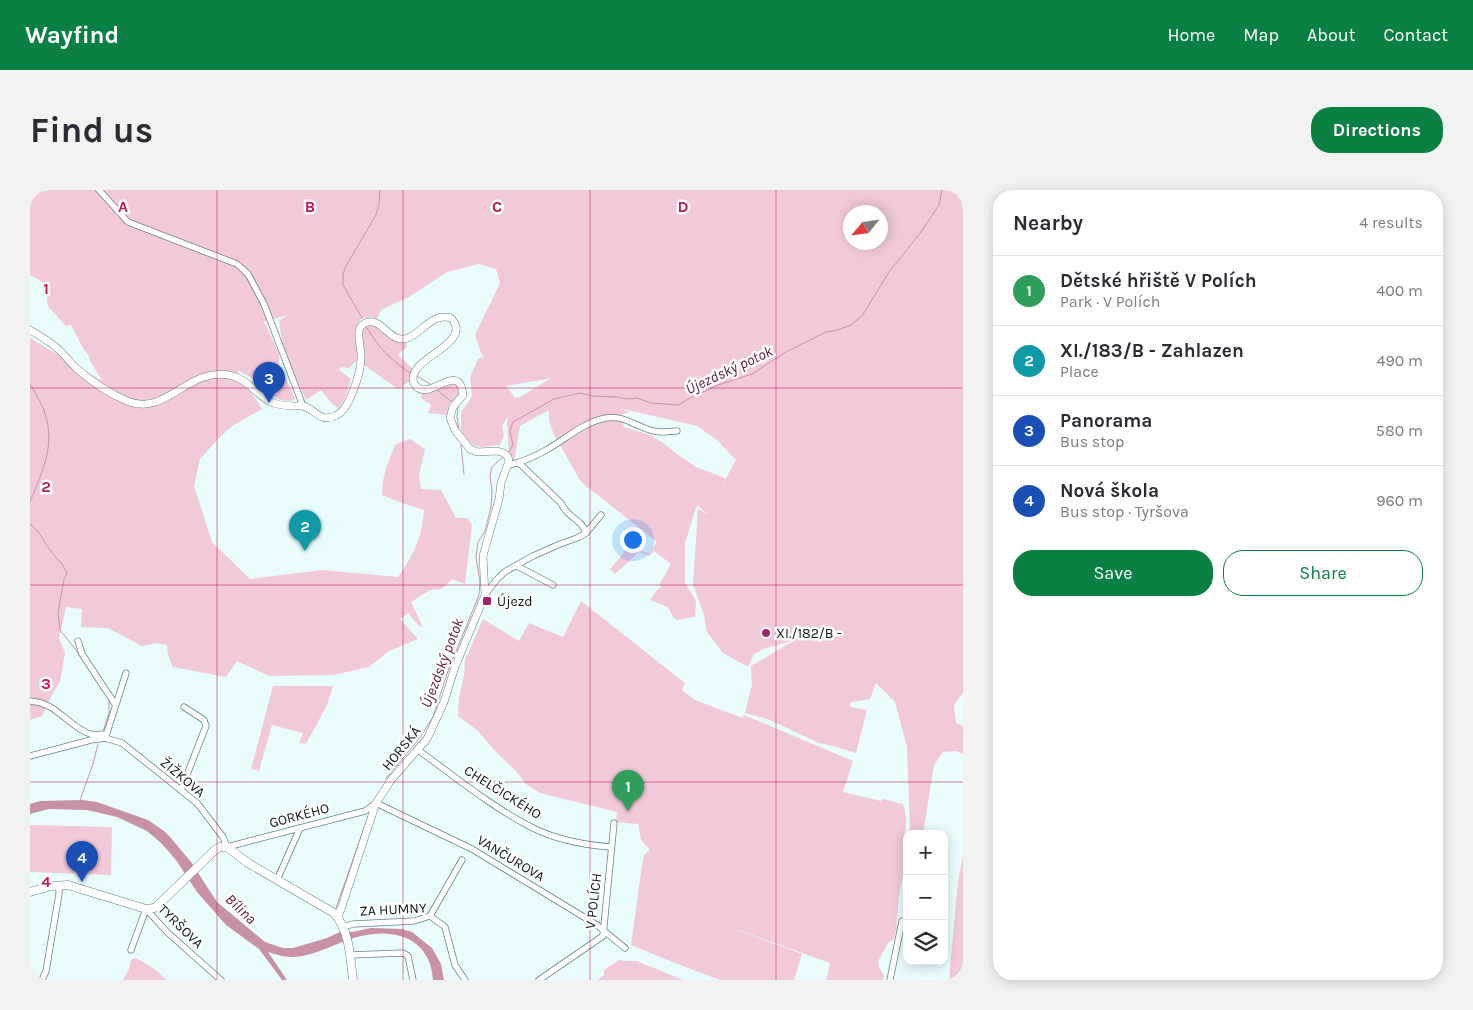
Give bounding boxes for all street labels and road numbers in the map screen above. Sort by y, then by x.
street label: HORSKÁ [378,722,424,774]
street label: ŽIŽKOVA [157,754,209,801]
street label: CHELČICKÉHO [461,761,545,823]
street label: GORKÉHO [267,798,331,832]
street label: VANČUROVA [474,832,548,885]
street label: V POLÍCH [581,872,605,930]
street label: ZA HUMNY [359,899,427,920]
street label: TYRŠOVA [155,901,207,952]

